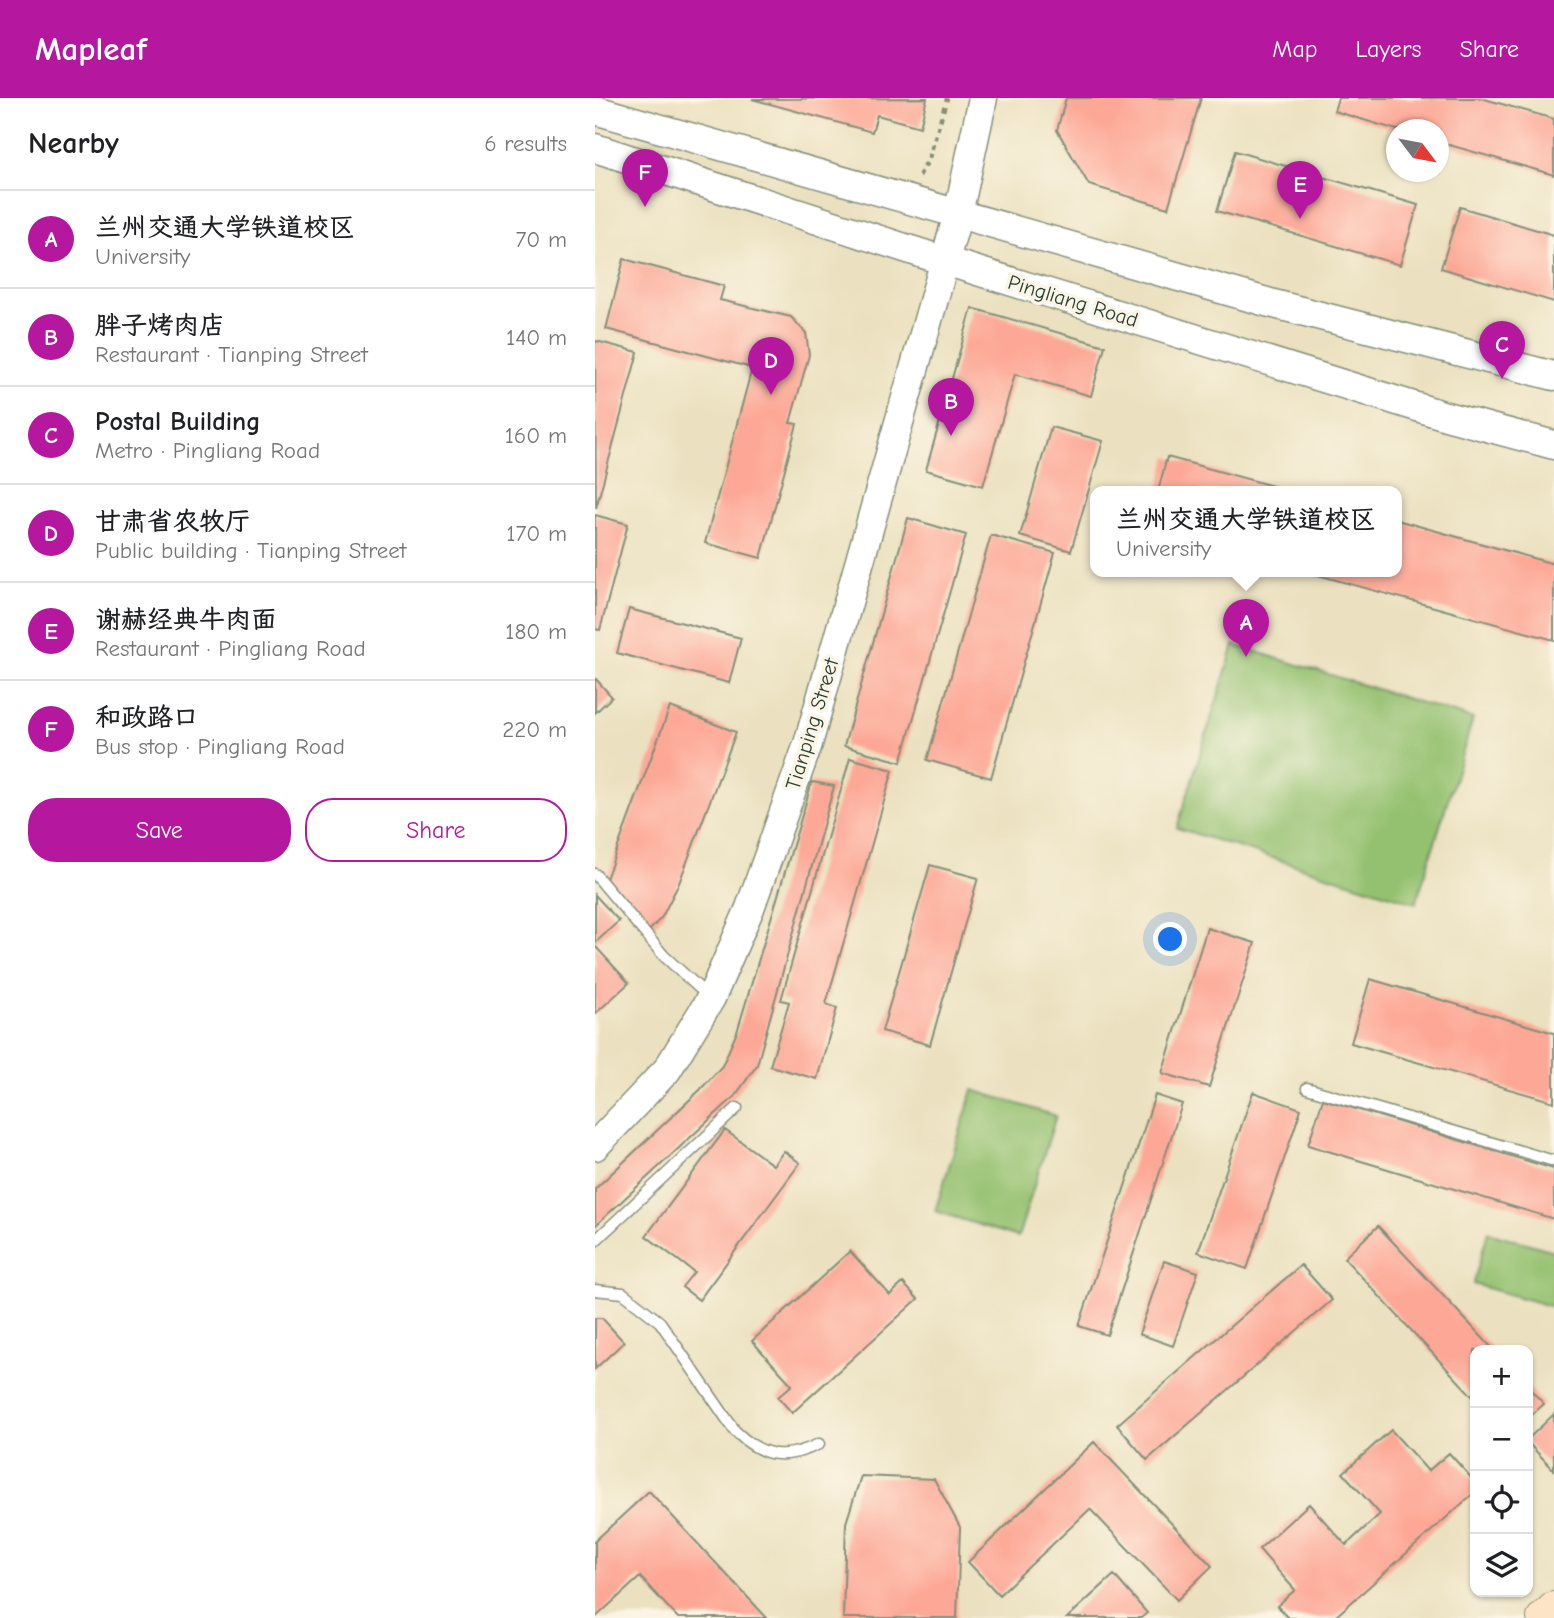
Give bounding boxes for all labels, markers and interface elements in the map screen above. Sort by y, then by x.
text: Mapleaf [35,30,147,68]
text: Map [1272,35,1318,63]
text: Layers [1356,35,1421,63]
text: Share [1459,35,1519,63]
north arrow [1386,119,1449,182]
text: Nearby [28,126,119,161]
text: 6 results [484,130,567,157]
pin: F [622,149,668,207]
pin: E [1277,161,1323,219]
text: 兰州交通大学铁道校区 [95,213,355,243]
text: A [45,226,57,253]
text: 70 m [515,226,567,253]
text: University [95,243,190,270]
street label: Pingliang Road [1005,270,1141,332]
text: 胖子烤肉店 [95,311,225,341]
pin: C [1479,321,1525,379]
text: B [44,324,58,351]
text: 140 m [506,324,567,351]
pin: D [748,337,794,395]
text: Restaurant · Tianping Street [95,341,368,368]
pin: B [928,378,974,436]
text: Postal Building [95,407,260,437]
text: C [44,422,58,449]
text: 160 m [505,422,567,449]
text: Metro · Pingliang Road [95,437,320,464]
popup [1090,486,1402,577]
text: 兰州交通大学铁道校区 [1116,505,1376,535]
text: 甘肃省农牧厅 [95,507,251,537]
text: D [44,520,58,547]
text: 170 m [506,520,567,547]
text: University [1116,535,1211,562]
text: Public building · Tianping Street [95,537,406,564]
pin: A [1223,599,1269,657]
text: 谢赫经典牛肉面 [95,605,277,635]
text: E [44,618,58,645]
text: 180 m [505,618,567,645]
text: Restaurant · Pingliang Road [95,635,366,662]
street label: Tianping Street [781,654,844,793]
text: 和政路口 [95,703,199,733]
text: F [44,716,58,743]
text: 220 m [502,716,567,743]
text: Bus stop · Pingliang Road [95,733,345,760]
button: Save [28,798,291,862]
button: Share [305,798,567,862]
your location [1153,922,1187,956]
map controls [1470,1345,1533,1597]
button: + [1470,1345,1533,1408]
button: − [1470,1408,1533,1471]
button: locate [1470,1471,1533,1534]
button: layers [1470,1534,1533,1597]

